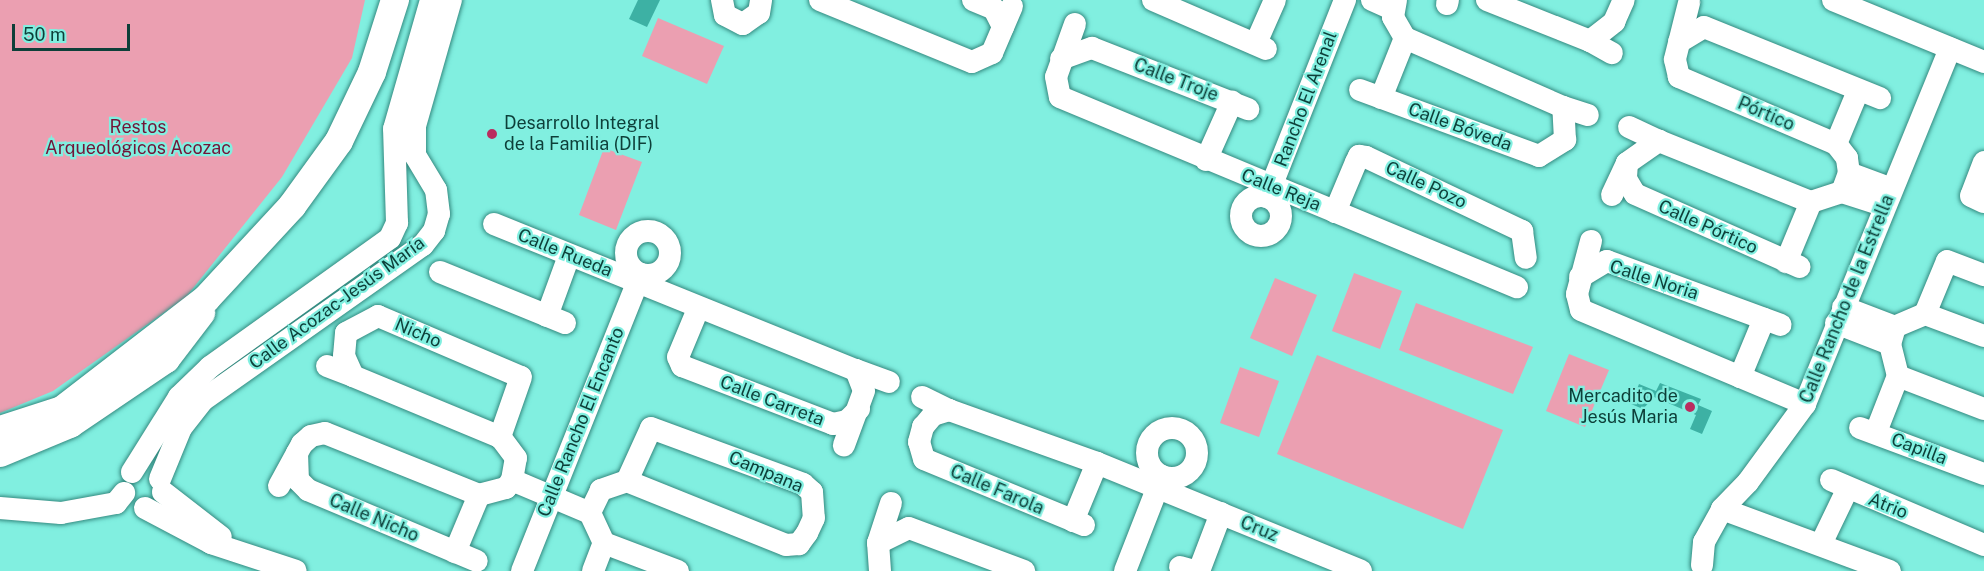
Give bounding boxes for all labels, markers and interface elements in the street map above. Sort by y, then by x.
scale bar [15,12,134,50]
text: 50 m [23,24,66,45]
street label: Rancho El Arenal [1270,28,1342,170]
street label: Calle Troje [1131,54,1221,106]
street label: Pórtico [1734,92,1798,136]
street label: Calle Bóveda [1405,98,1515,156]
place label: Desarrollo Integral de la Familia (DIF) [504,113,660,156]
park label: Restos Arqueológicos Acozac [45,117,231,160]
marker: Desarrollo Integral de la Familia (DIF) [485,127,499,141]
street label: Calle Pozo [1382,157,1470,213]
street label: Calle Reja [1238,164,1324,216]
street label: Calle Rancho de la Estrella [1795,191,1899,407]
street label: Calle Pórtico [1655,195,1761,259]
street label: Calle Rueda [514,224,616,282]
street label: Calle Acozac-Jesús María [245,232,429,374]
street label: Calle Noria [1607,256,1701,304]
street label: Nicho [392,314,444,352]
street label: Calle Rancho El Encanto [533,324,629,520]
street label: Calle Carreta [717,371,827,431]
place label: Mercadito de Jesús Maria [1568,386,1678,428]
marker: Mercadito de Jesús Maria [1683,400,1697,414]
street label: Capilla [1888,429,1950,469]
street label: Campana [726,447,806,497]
street label: Calle Farola [947,461,1047,519]
street label: Atrio [1865,488,1911,524]
street label: Calle Nicho [326,489,422,547]
street label: Cruz [1237,512,1281,546]

